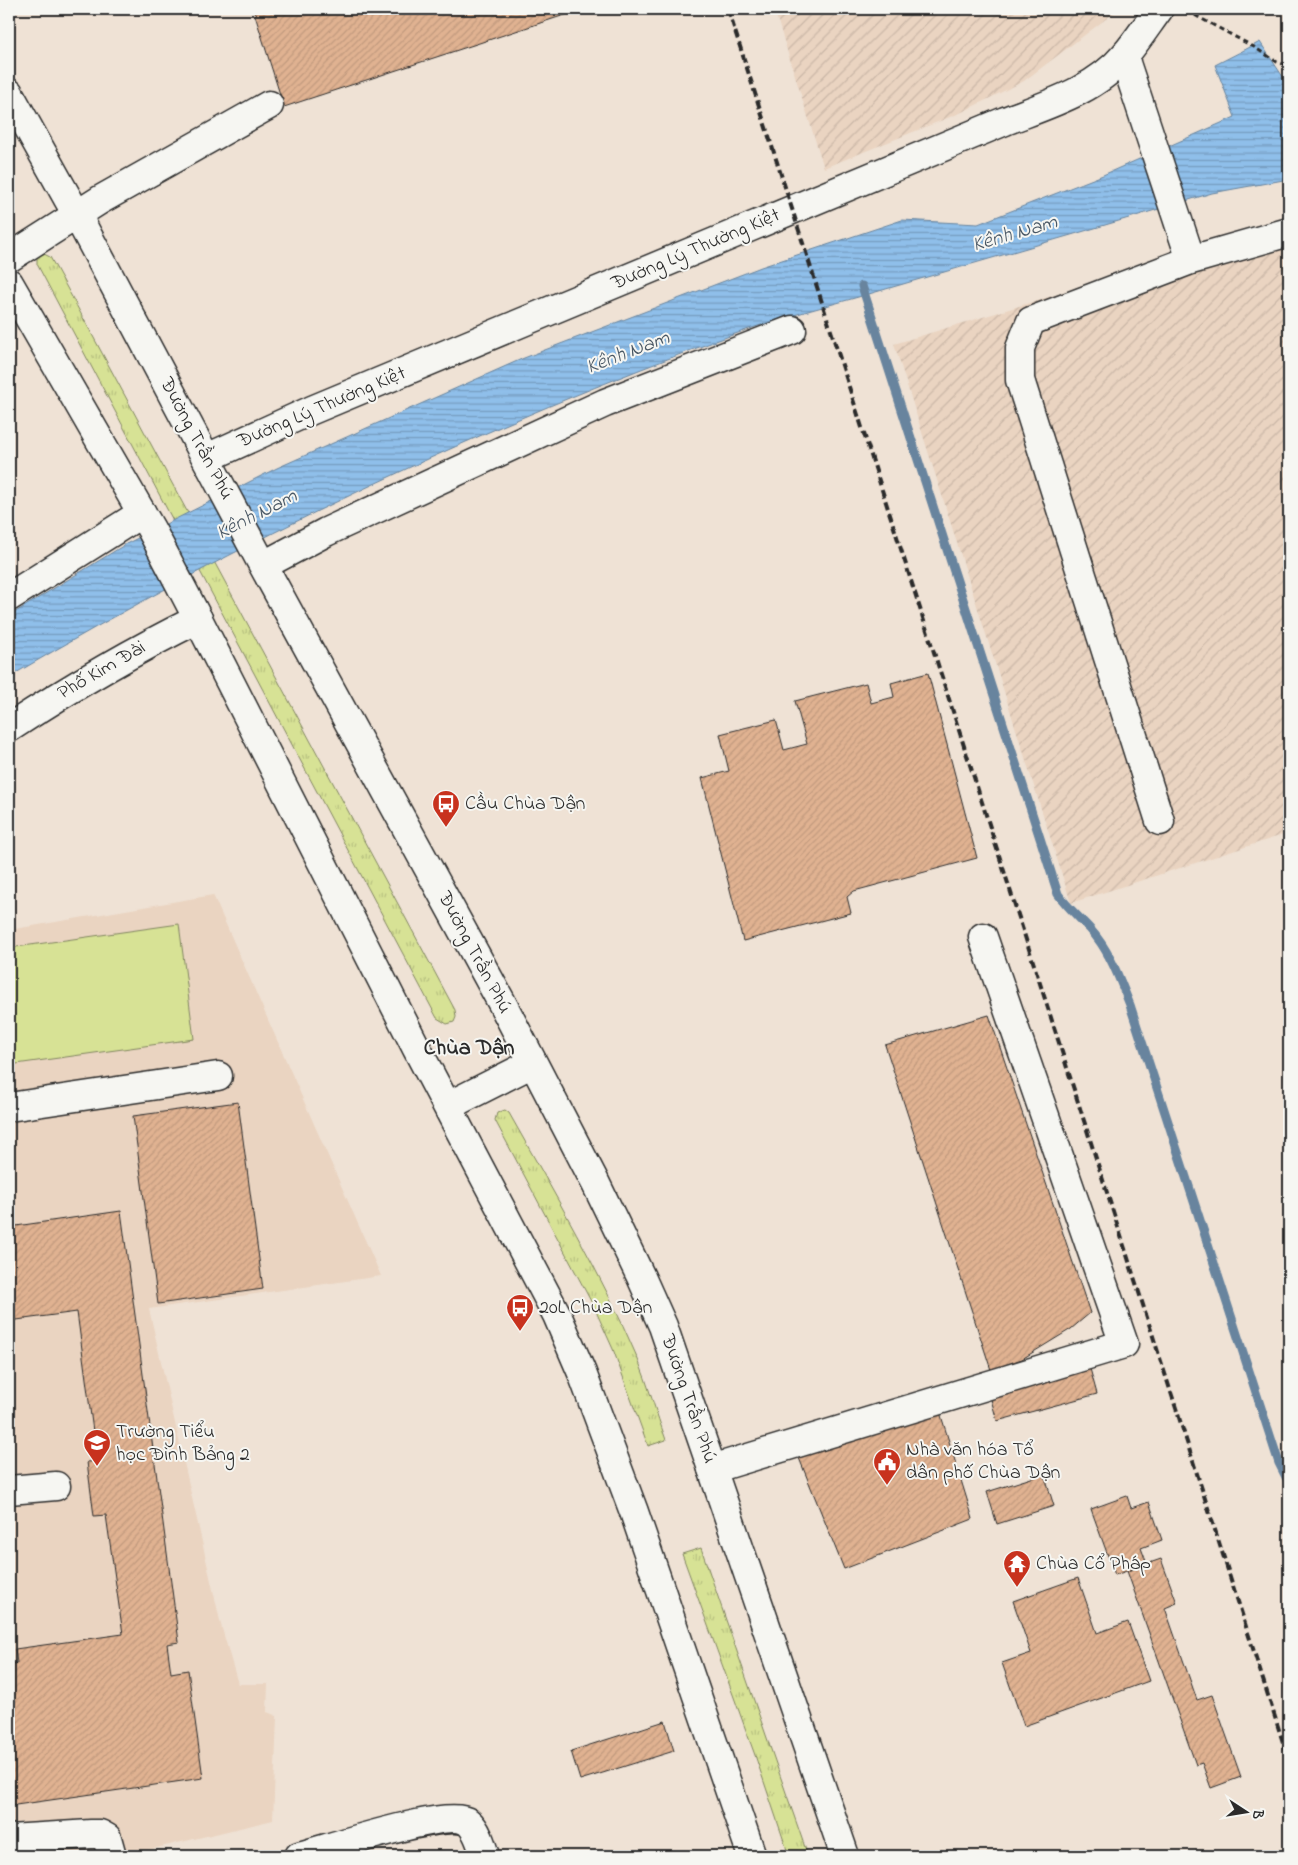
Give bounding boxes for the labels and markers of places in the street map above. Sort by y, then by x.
bus stop icon: Cầu Chùa Dận [431,789,461,828]
place label: Cầu Chùa Dận [465,790,586,819]
bus stop icon: 20L Chùa Dận [505,1293,535,1332]
place label: 20L Chùa Dận [539,1294,652,1323]
place label: Trường Tiểu học Đình Bảng 2 [116,1418,250,1471]
school or university icon: Trường Tiểu học Đình Bảng 2 [82,1428,112,1467]
place label: Nhà văn hóa Tổ dân phố Chùa Dận [906,1436,1061,1488]
public building icon: Nhà văn hóa Tổ dân phố Chùa Dận [872,1447,902,1486]
temple icon: Chùa Cổ Pháp [1002,1549,1032,1588]
place label: Chùa Cổ Pháp [1036,1550,1151,1579]

